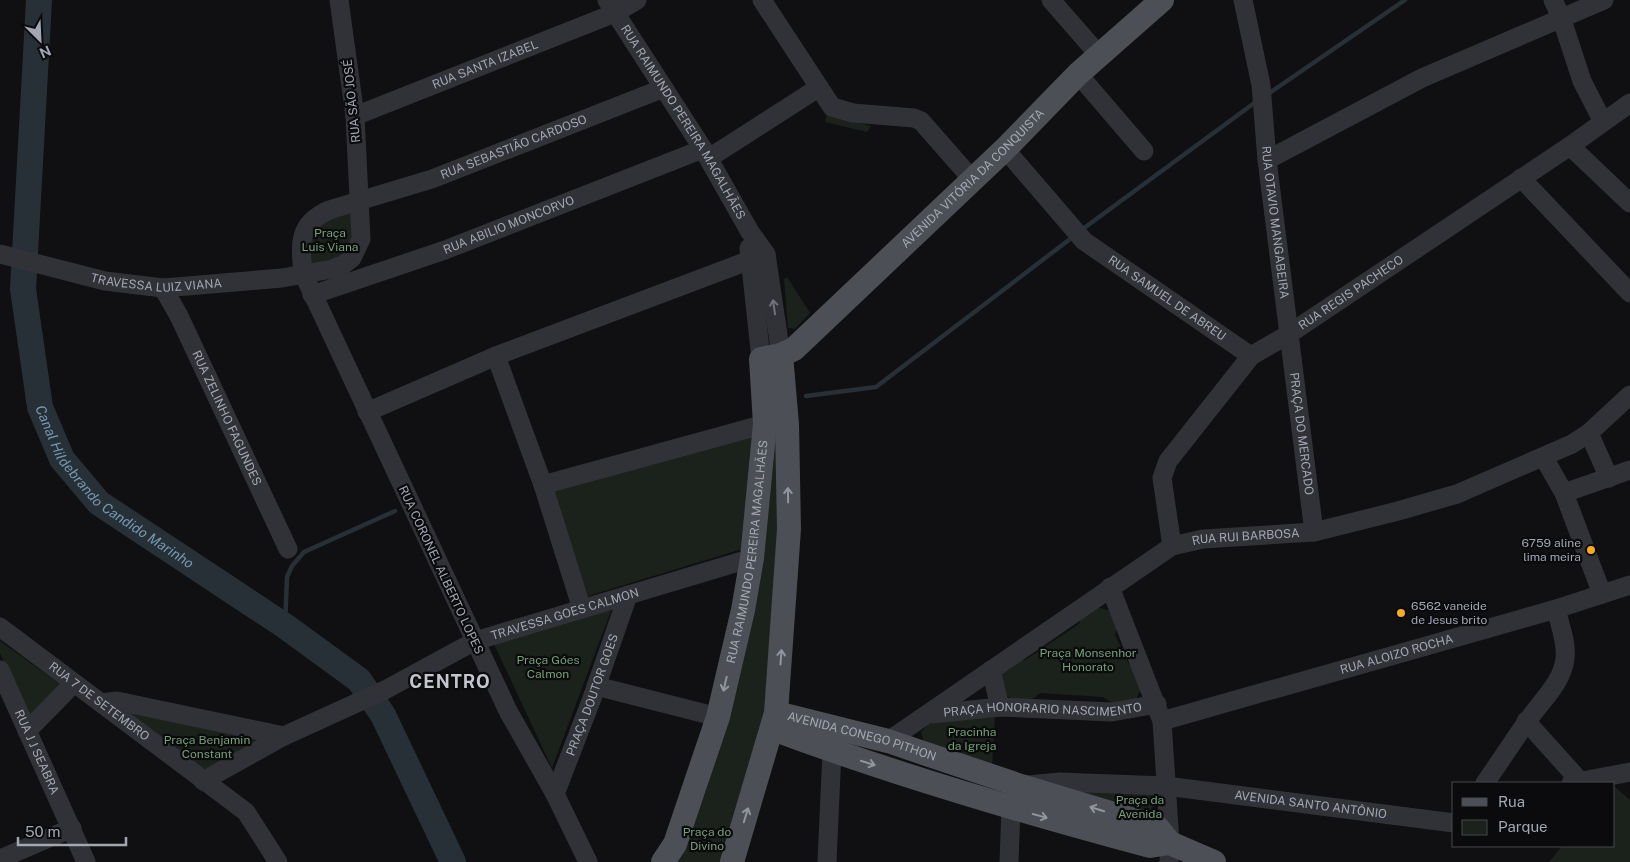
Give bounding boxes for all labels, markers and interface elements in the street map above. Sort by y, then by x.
north arrow [15,15,65,65]
street label: RUA RAIMUNDO PEREIRA MAGALHÃES [618,22,748,222]
street label: RUA SANTA IZABEL [430,37,540,92]
text: N [37,42,54,61]
street label: RUA SÃO JOSÉ [341,59,363,143]
street label: AVENIDA VITÓRIA DA CONQUISTA [898,106,1047,251]
street label: RUA SEBASTIÃO CARDOSO [438,112,589,182]
street label: RUA OTAVIO MANGABEIRA [1259,145,1292,300]
street label: RUA ABILIO MONCORVO [441,193,577,257]
park label: Praça Luis Viana [302,226,358,254]
street label: RUA REGIS PACHECO [1296,252,1406,333]
street label: RUA SAMUEL DE ABREU [1106,253,1228,343]
street label: TRAVESSA LUIZ VIANA [89,271,223,295]
one-way arrow [769,299,779,315]
street label: RUA ZELINHO FAGUNDES [189,348,264,488]
street label: PRAÇA DO MERCADO [1287,372,1316,496]
water label: Canal Hildebrando Candido Marinho [32,403,197,572]
street label: RUA RAIMUNDO PEREIRA MAGALHÃES [724,439,770,665]
street label: RUA CORONEL ALBERTO LOPES [396,484,486,656]
one-way arrow [784,488,793,504]
street label: RUA RUI BARBOSA [1191,526,1300,548]
place label: 6759 aline lima meira [1521,536,1581,564]
marker: 6759 aline lima meira [1585,544,1597,556]
street label: TRAVESSA GOES CALMON [489,585,641,643]
place label: 6562 vaneide de Jesus brito [1411,599,1488,627]
marker: 6562 vaneide de Jesus brito [1395,607,1407,619]
street label: RUA ALOIZO ROCHA [1339,631,1455,677]
street label: PRAÇA DOUTOR GOES [563,632,621,758]
park label: Praça Monsenhor Honorato [1039,646,1137,674]
one-way arrow [776,650,785,666]
park label: Praça Góes Calmon [516,653,580,681]
street label: RUA 7 DE SETEMBRO [46,659,152,744]
district label: CENTRO [409,671,491,692]
one-way arrow [720,676,729,692]
street label: PRAÇA HONORARIO NASCIMENTO [943,700,1143,720]
street label: RUA J J SEABRA [12,708,62,797]
street label: AVENIDA CONEGO PITHON [786,709,938,764]
park label: Pracinha da Igreja [948,725,996,753]
park label: Praça Benjamin Constant [164,733,250,761]
one-way arrow [860,758,876,768]
legend [1452,782,1615,847]
street label: AVENIDA SANTO ANTÔNIO [1234,788,1388,821]
park label: Praça da Avenida [1116,793,1164,821]
text: Rua [1498,793,1525,810]
one-way arrow [1089,803,1105,813]
one-way arrow [742,808,751,824]
one-way arrow [1031,812,1047,821]
scale bar [18,814,125,846]
text: Parque [1498,818,1548,835]
text: 50 m [25,823,60,840]
park label: Praça do Divino [683,825,731,853]

